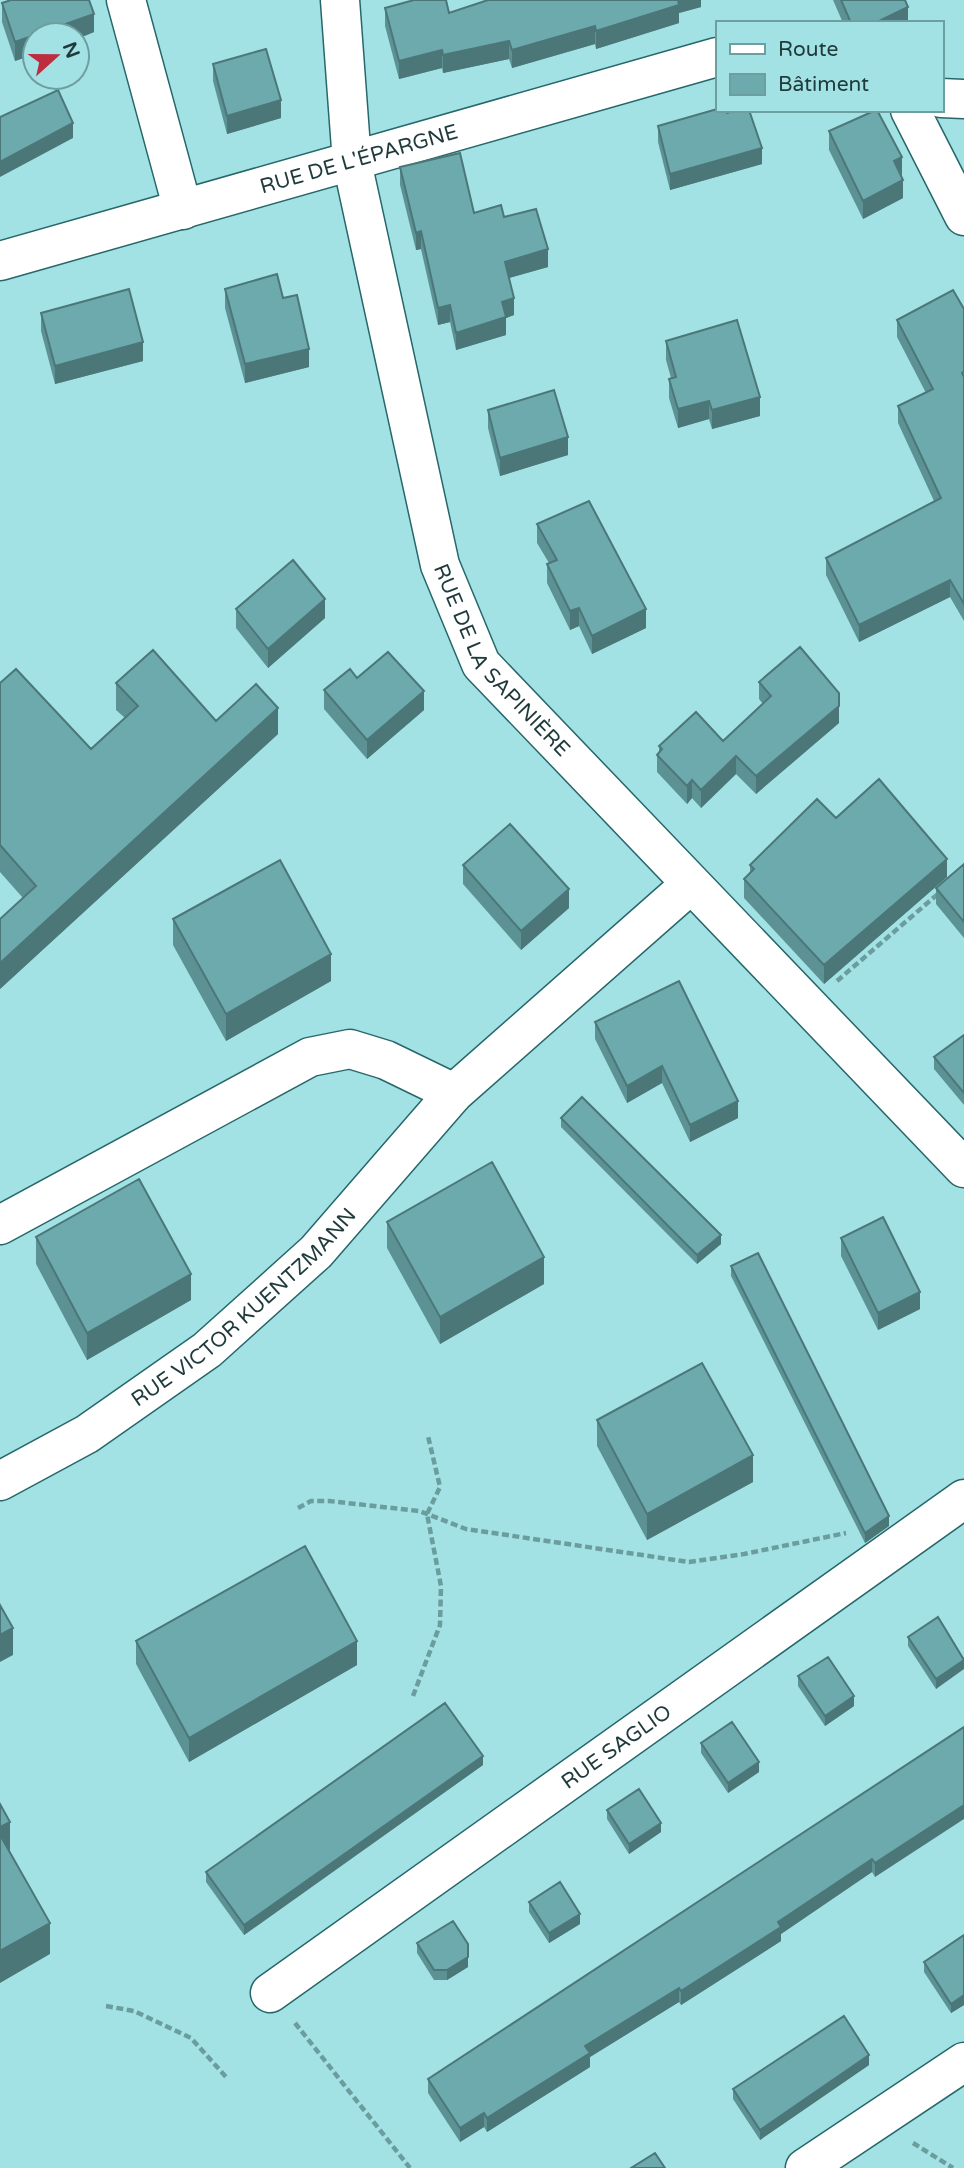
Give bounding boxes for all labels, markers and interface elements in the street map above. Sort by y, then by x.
north arrow [21,21,91,91]
legend [716,21,943,112]
text: Route [778,37,838,62]
text: N [58,39,84,61]
text: Bâtiment [778,72,869,97]
street label: RUE DE L'ÉPARGNE [257,119,461,199]
street label: RUE DE LA SAPINIÈRE [428,560,575,762]
street label: RUE VICTOR KUENTZMANN [127,1203,362,1412]
street label: RUE SAGLIO [557,1699,676,1795]

